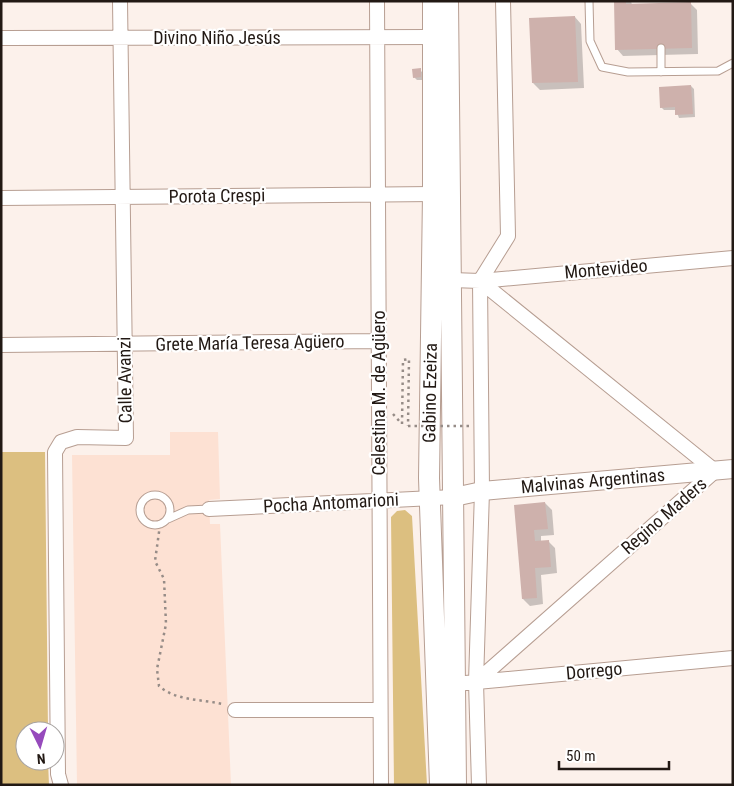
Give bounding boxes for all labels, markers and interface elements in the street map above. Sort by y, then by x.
street label: Divino Niño Jesús [153,27,281,48]
street label: Porota Crespi [169,184,265,207]
street label: Montevideo [564,254,648,283]
street label: Celestina M. de Agüero [368,310,389,476]
street label: Grete María Teresa Agüero [155,330,345,355]
street label: Calle Avanzi [113,337,136,423]
street label: Gabino Ezeiza [418,343,441,443]
street label: Malvinas Argentinas [520,464,666,497]
street label: Regino Maders [617,473,711,558]
street label: Pocha Antomarioni [263,488,399,517]
street label: Dorrego [565,658,623,683]
north arrow [15,721,65,771]
scale bar [559,738,669,770]
text: 50 m [566,747,596,765]
text: N [36,751,46,767]

